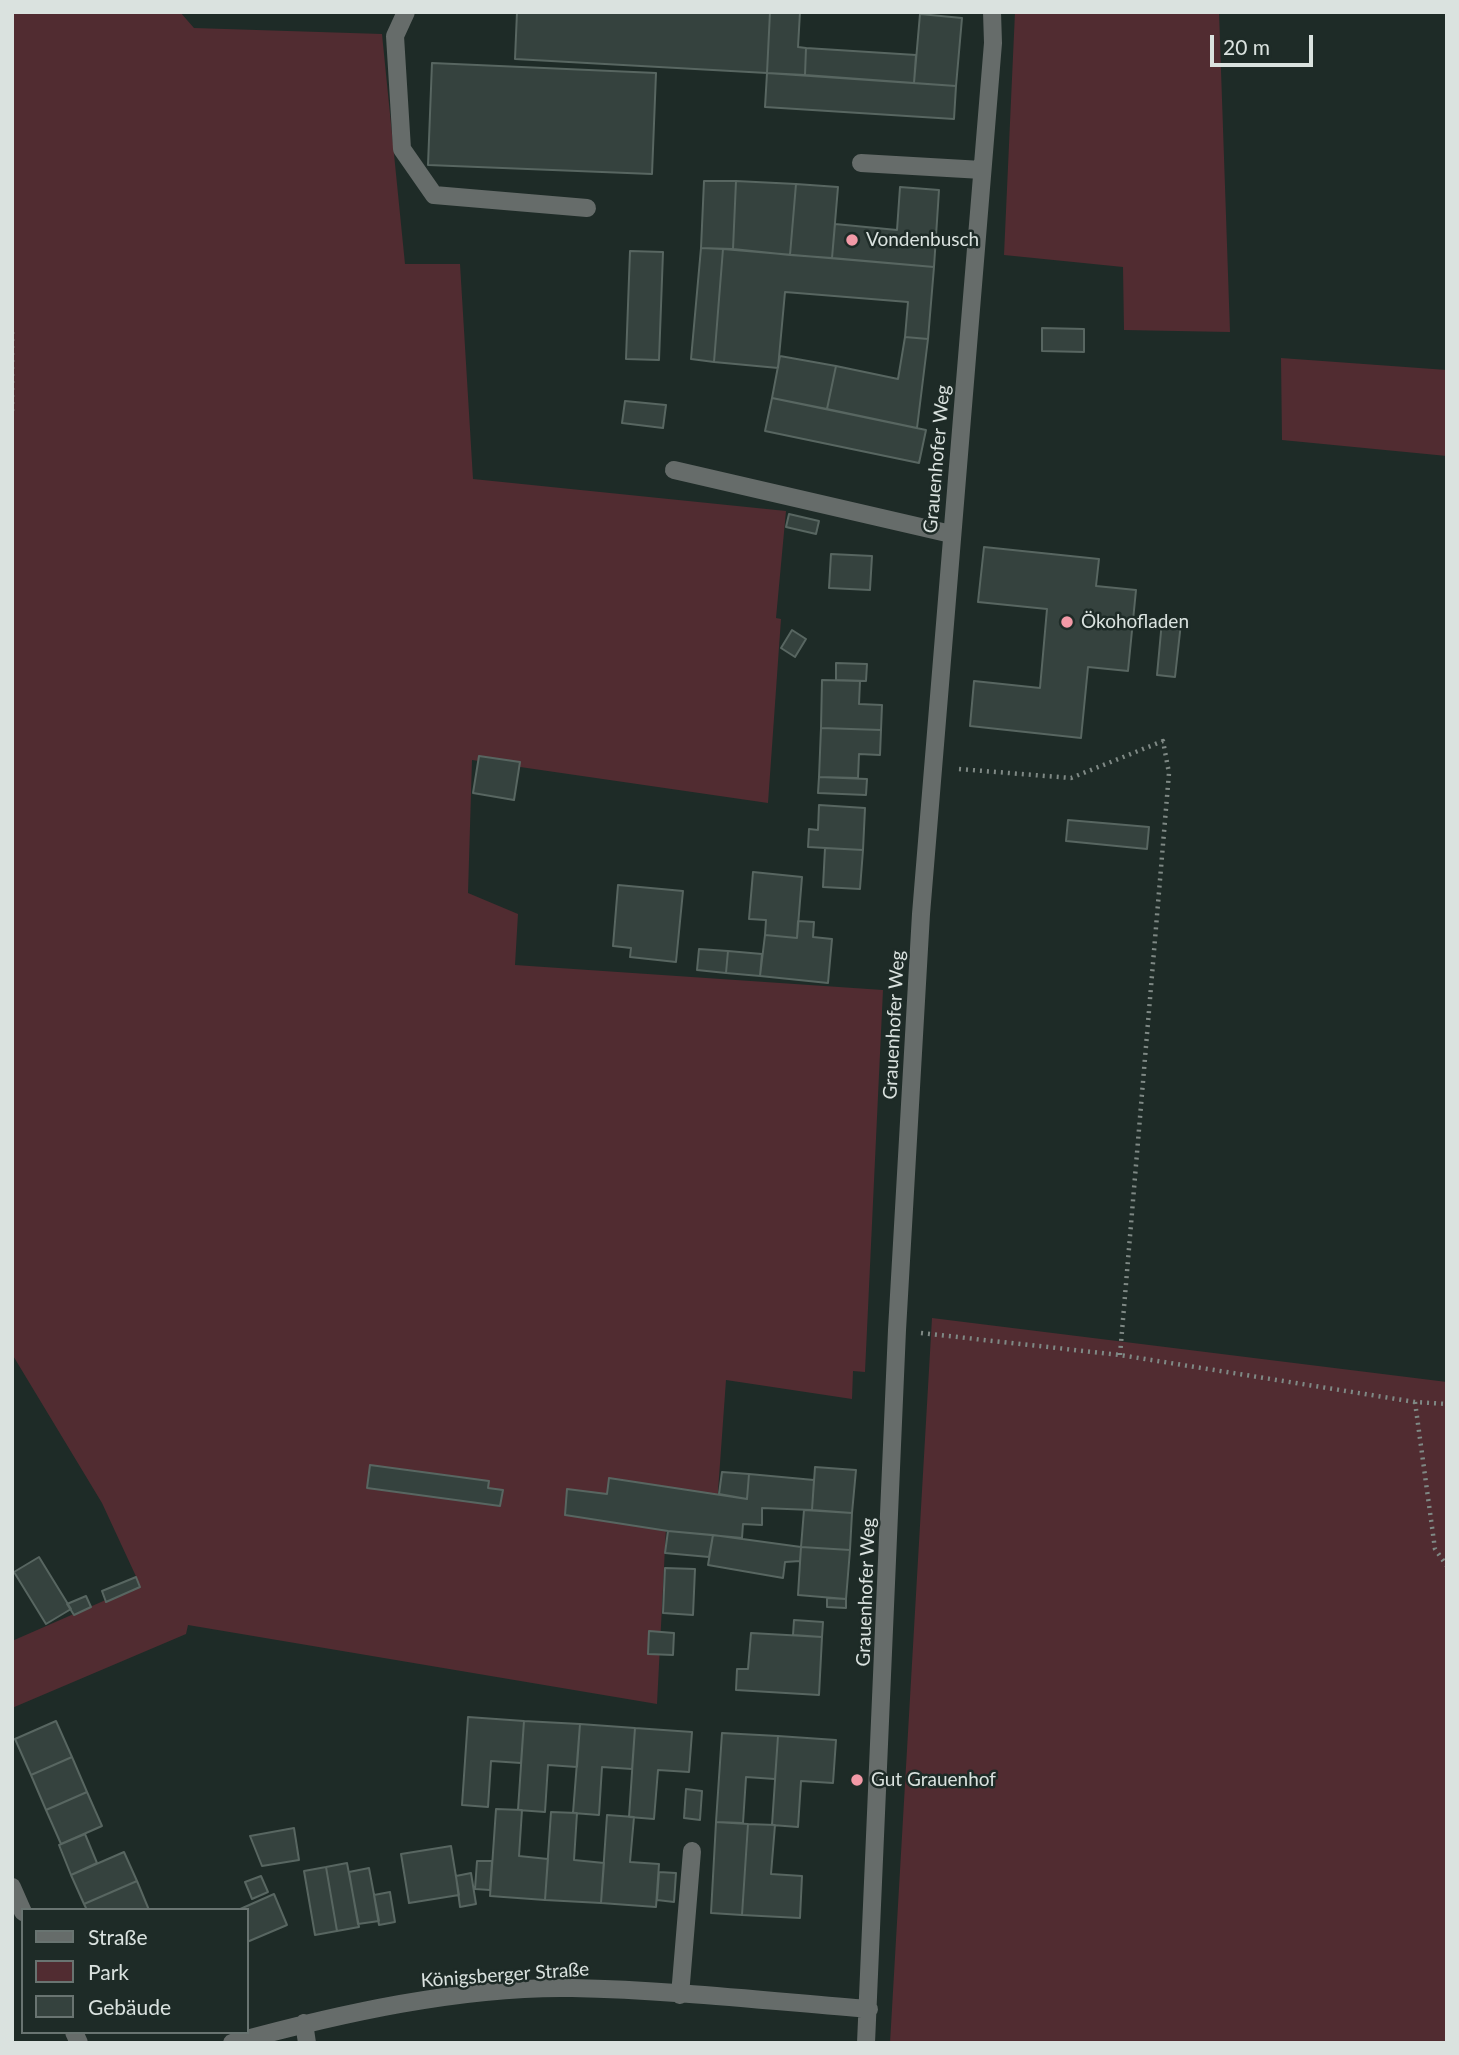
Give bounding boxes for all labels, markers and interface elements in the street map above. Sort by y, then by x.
scale bar [1214,21,1317,65]
text: 20 m [1223,34,1270,59]
place label: Vondenbusch [866,229,979,251]
marker: Vondenbusch [844,232,860,248]
street label: Grauenhofer Weg [919,384,955,534]
place label: Ökohofladen [1081,611,1189,633]
marker: Ökohofladen [1059,614,1075,630]
street label: Grauenhofer Weg [879,950,909,1100]
street label: Grauenhofer Weg [852,1517,880,1667]
place label: Gut Grauenhof [871,1769,996,1791]
marker: Gut Grauenhof [849,1772,865,1788]
legend [21,1908,248,2034]
text: Straße [88,1924,148,1949]
street label: Königsberger Straße [420,1958,590,1992]
text: Park [88,1959,129,1984]
text: Gebäude [88,1994,171,2019]

